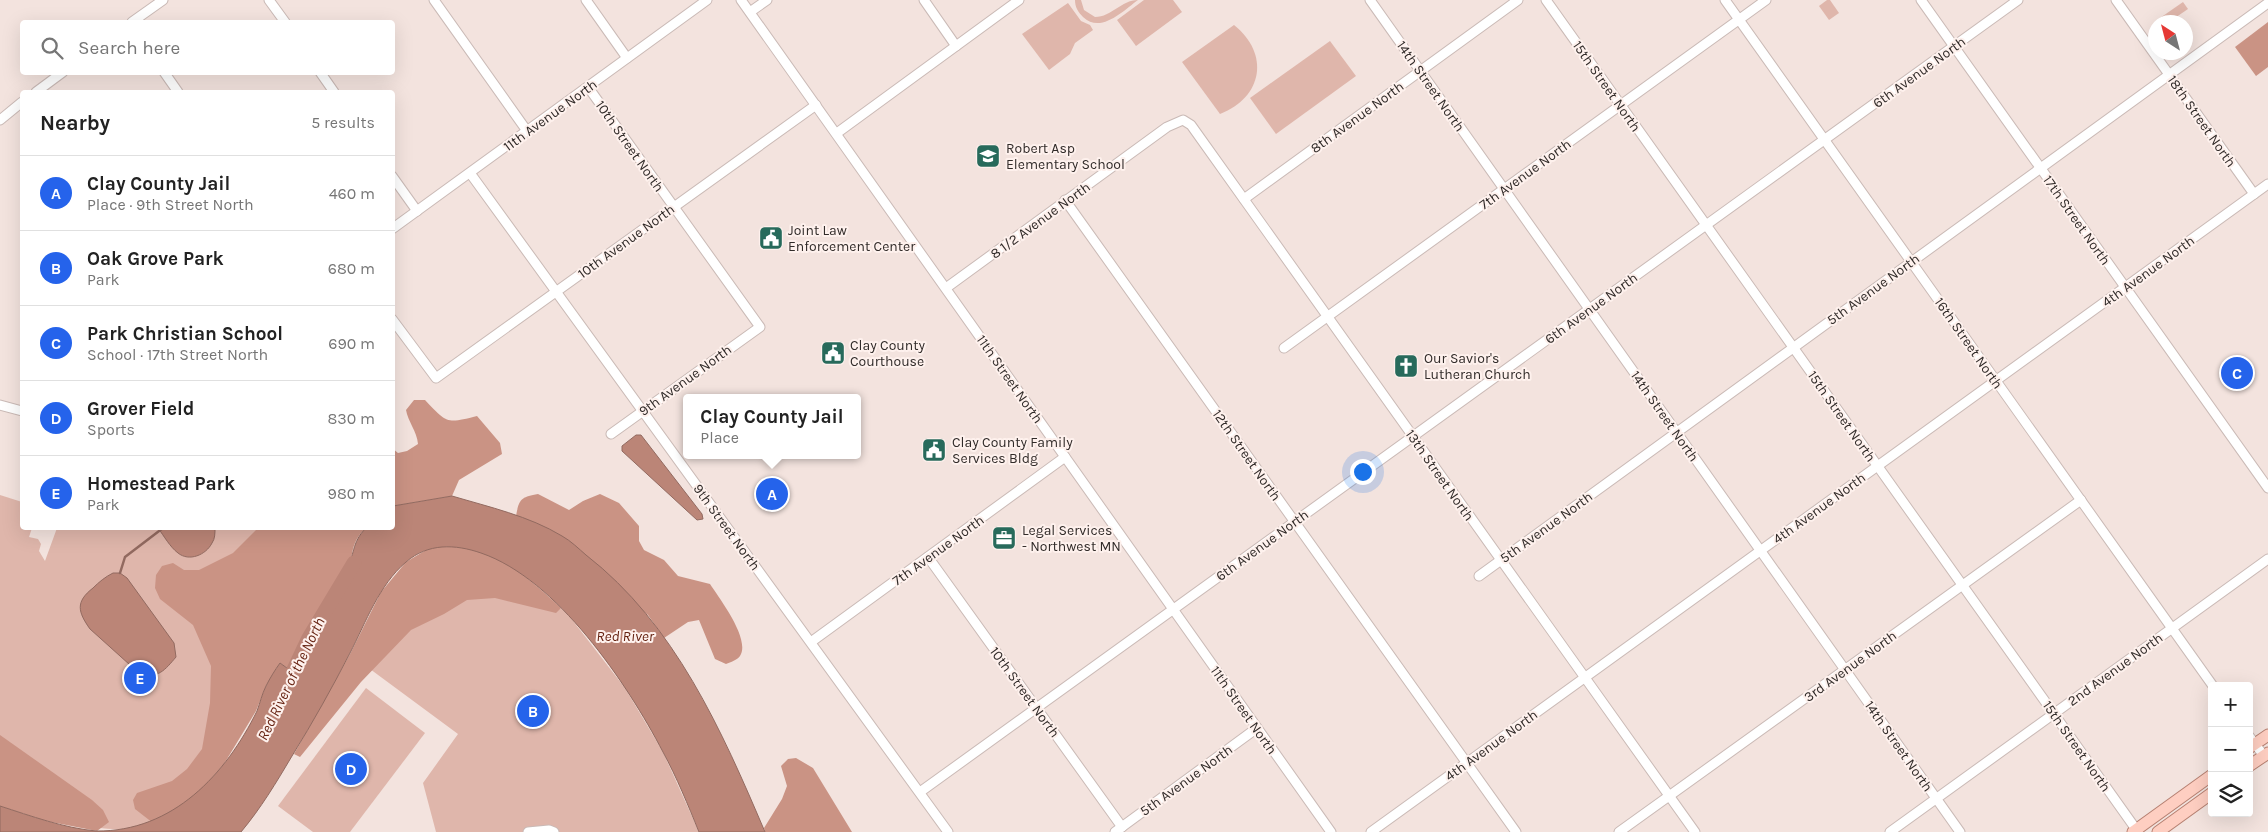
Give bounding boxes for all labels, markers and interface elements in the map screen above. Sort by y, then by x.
north arrow [2148,15,2193,60]
search box [20,20,395,75]
street label: 6th Avenue North [1870,33,1969,112]
icon: search [38,34,66,62]
text: Search here [78,37,180,59]
street label: 14th Street North [1393,37,1468,135]
street label: 15th Street North [1569,37,1644,135]
street label: 18th Street North [2164,72,2240,170]
street label: 11th Avenue North [500,76,600,155]
street label: 8th Avenue North [1307,78,1407,157]
street label: 10th Street North [592,97,667,195]
text: Nearby [40,111,110,135]
text: 5 results [311,113,375,132]
street label: 7th Avenue North [1476,135,1574,213]
place label: Robert Asp Elementary School [1006,140,1125,173]
school or university icon: Robert Asp Elementary School [975,143,1001,169]
street label: 17th Street North [2039,172,2114,269]
text: Clay County Jail [87,173,230,195]
street label: 8 1/2 Avenue North [987,178,1094,262]
text: A [51,184,61,203]
text: 460 m [329,184,375,203]
text: Place · 9th Street North [87,195,254,214]
street label: 10th Avenue North [575,201,678,282]
place label: Joint Law Enforcement Center [788,222,916,255]
public building icon: Joint Law Enforcement Center [758,225,784,251]
street label: 4th Avenue North [2099,232,2198,311]
text: Oak Grove Park [87,248,224,270]
street label: 5th Avenue North [1824,250,1923,329]
text: B [51,259,61,278]
text: 680 m [328,259,375,278]
street label: 6th Avenue North [1542,269,1641,348]
text: Park [87,270,119,289]
street label: 16th Street North [1931,294,2006,392]
text: Park Christian School [87,323,283,345]
street label: 11th Street North [973,332,1046,427]
text: C [51,334,61,353]
text: 690 m [328,334,375,353]
place label: Clay County Courthouse [850,337,925,370]
public building icon: Clay County Courthouse [820,340,846,366]
street label: 9th Avenue North [636,341,735,420]
text: School · 17th Street North [87,345,268,364]
place label: Our Savior's Lutheran Church [1424,350,1531,383]
church icon: Our Savior's Lutheran Church [1393,353,1419,379]
pin: C [2221,354,2253,392]
street label: 14th Street North [1627,367,1702,465]
street label: 15th Street North [1804,367,1879,465]
popup [683,394,861,459]
text: Grover Field [87,398,194,420]
text: Clay County Jail [700,406,844,428]
street label: 12th Street North [1209,406,1284,504]
text: D [51,409,61,428]
text: 830 m [327,409,375,428]
text: Sports [87,420,135,439]
street label: 13th Street North [1402,426,1477,524]
text: Place [700,428,739,447]
place label: Clay County Family Services Bldg [952,434,1073,467]
public building icon: Clay County Family Services Bldg [921,437,947,463]
your location [1350,459,1376,485]
street label: 4th Avenue North [1770,469,1869,548]
text: Homestead Park [87,473,235,495]
pin: A [756,475,788,513]
street label: 9th Street North [689,481,764,574]
text: E [51,484,61,503]
text: 980 m [328,484,375,503]
street label: 5th Avenue North [1497,488,1596,567]
text: Park [87,495,119,514]
street label: 6th Avenue North [1213,506,1312,585]
street label: 7th Avenue North [889,511,987,589]
place label: Legal Services - Northwest MN [1022,522,1121,555]
office icon: Legal Services - Northwest MN [991,525,1017,551]
water label: Red River of the North [253,615,329,743]
water label: Red River [596,627,655,645]
street label: 3rd Avenue North [1801,627,1900,706]
street label: 2nd Avenue North [2064,629,2166,710]
street label: 10th Street North [986,644,1063,741]
pin: E [124,659,156,697]
street label: 11th Street North [1207,663,1280,758]
map controls [2208,682,2253,817]
button: + [2208,682,2253,727]
pin: B [517,692,549,730]
street label: 14th Street North [1861,697,1936,795]
street label: 15th Street North [2039,697,2114,795]
street label: 4th Avenue North [1442,706,1541,785]
button: − [2208,727,2253,772]
street label: 5th Avenue North [1137,741,1236,820]
pin: D [335,750,367,788]
button: layers [2208,772,2253,817]

